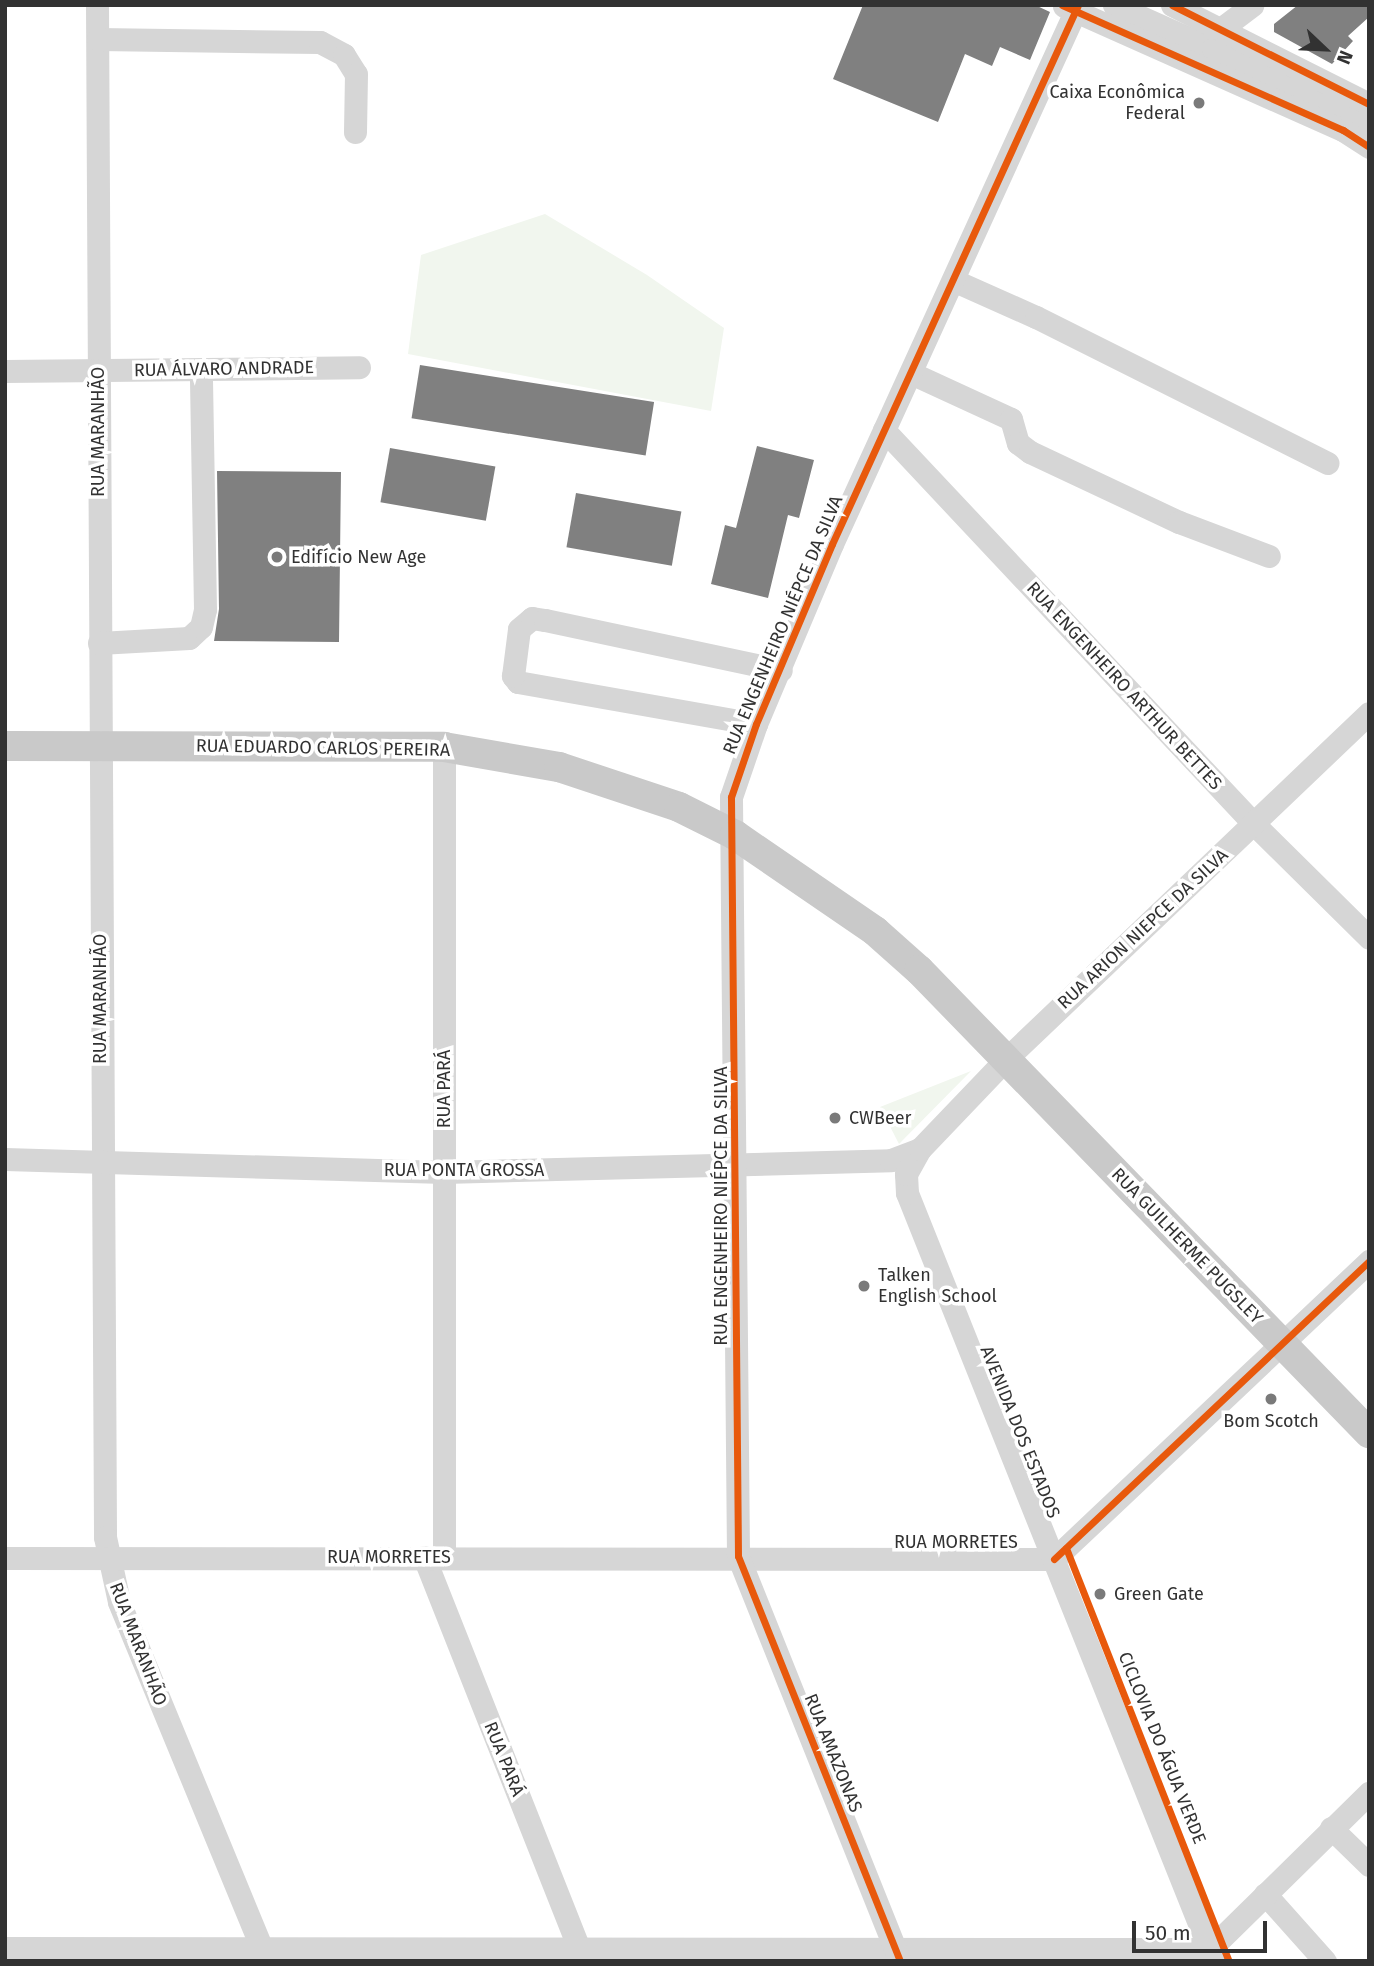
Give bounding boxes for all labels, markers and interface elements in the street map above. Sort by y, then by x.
north arrow [1290,14,1360,84]
text: N [1332,47,1358,68]
place label: Caixa Econômica Federal [1049,82,1185,124]
marker: Caixa Econômica Federal [1191,95,1207,111]
street label: RUA ÁLVARO ANDRADE [134,357,314,381]
street label: RUA MARANHÃO [87,367,109,497]
street label: RUA ENGENHEIRO NIÉPCE DA SILVA [718,492,848,758]
place label: Edifício New Age [291,546,426,568]
marker: Edifício New Age [269,549,285,565]
street label: RUA ENGENHEIRO ARTHUR BETTES [1022,578,1226,794]
street label: RUA EDUARDO CARLOS PEREIRA [196,735,450,761]
street label: RUA ARION NIEPCE DA SILVA [1053,844,1233,1014]
street label: RUA MARANHÃO [89,934,111,1064]
street label: RUA PARÁ [433,1050,455,1128]
street label: RUA ENGENHEIRO NIÉPCE DA SILVA [710,1066,732,1346]
place label: CWBeer [849,1107,911,1129]
marker: CWBeer [827,1110,843,1126]
street label: RUA PONTA GROSSA [384,1159,544,1181]
street label: RUA GUILHERME PUGSLEY [1107,1164,1267,1328]
place label: Talken English School [878,1265,997,1308]
marker: Talken English School [856,1278,872,1294]
street label: AVENIDA DOS ESTADOS [976,1343,1064,1521]
marker: Bom Scotch [1263,1391,1279,1407]
place label: Bom Scotch [1223,1410,1319,1432]
street label: RUA MORRETES [894,1531,1018,1553]
street label: RUA MORRETES [327,1546,451,1568]
street label: RUA MARANHÃO [105,1579,171,1709]
place label: Green Gate [1114,1583,1204,1605]
marker: Green Gate [1092,1586,1108,1602]
street label: CICLOVIA DO ÁGUA VERDE [1114,1649,1210,1847]
street label: RUA AMAZONAS [799,1691,867,1815]
street label: RUA PARÁ [479,1719,529,1799]
scale bar [1136,1906,1271,1950]
text: 50 m [1145,1920,1191,1946]

